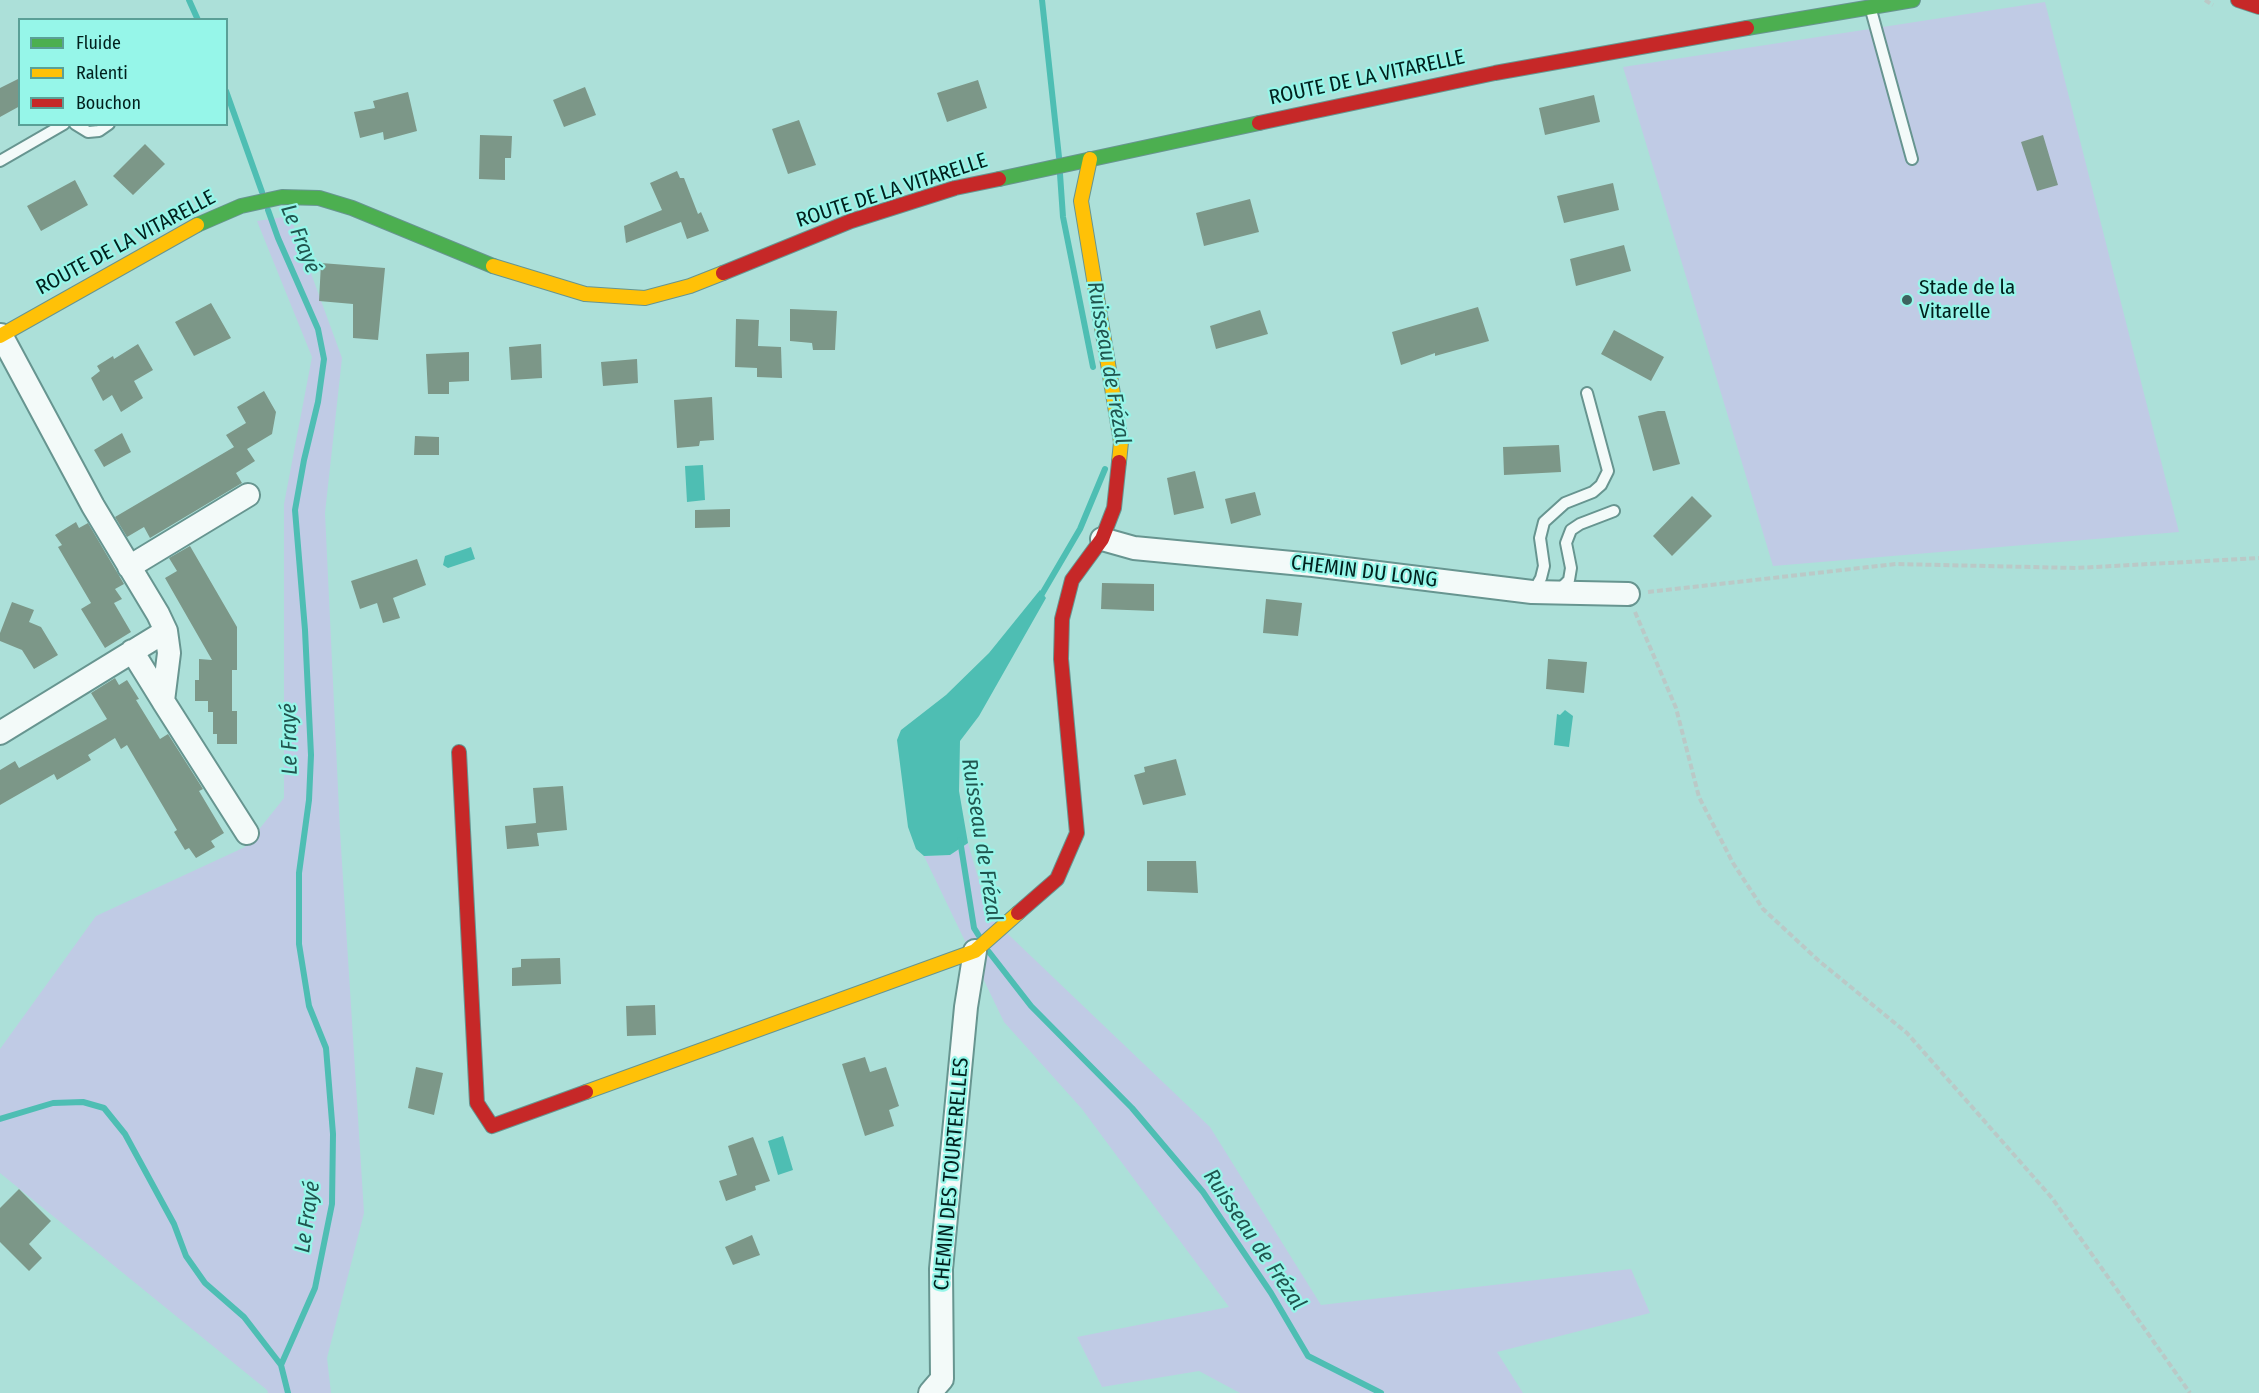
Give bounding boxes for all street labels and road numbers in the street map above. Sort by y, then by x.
street label: ROUTE DE LA VITARELLE [1267,45,1467,111]
street label: ROUTE DE LA VITARELLE [793,148,991,234]
street label: ROUTE DE LA VITARELLE [32,185,220,301]
street label: CHEMIN DU LONG [1289,551,1439,593]
street label: CHEMIN DES TOURTERELLES [929,1057,975,1291]

